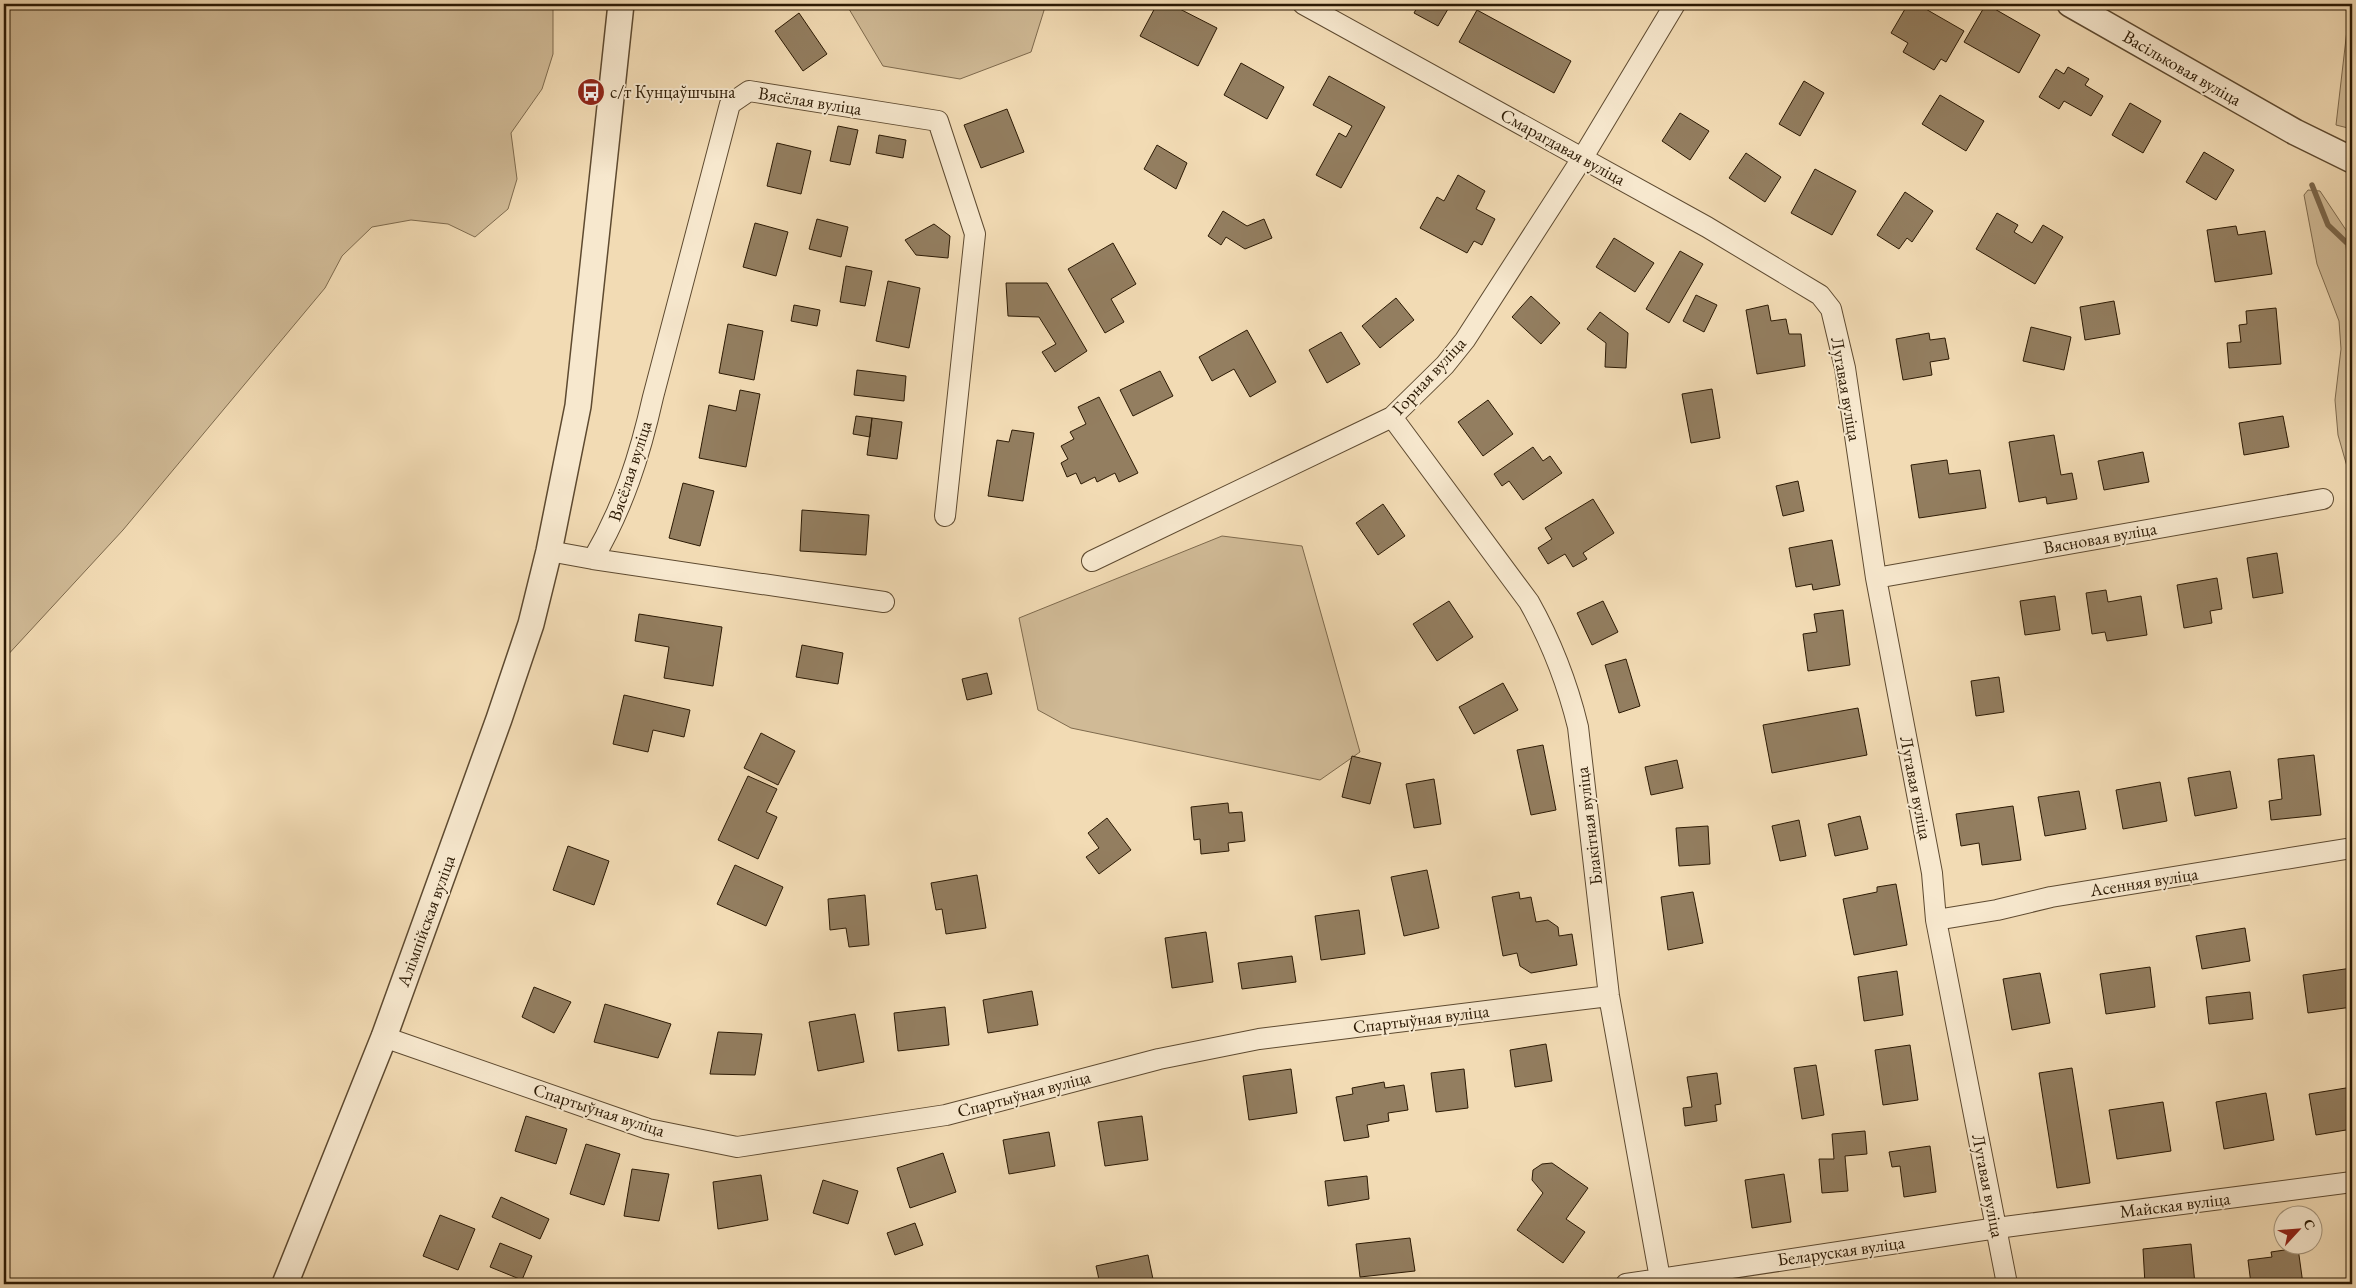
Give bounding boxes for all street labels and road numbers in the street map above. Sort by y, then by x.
street label: Васільковая вуліца [2119,24,2246,111]
street label: Вясёлая вуліца [757,81,864,120]
street label: Смарагдавая вуліца [1497,103,1631,191]
street label: Горная вуліца [1387,331,1471,420]
street label: Лугавая вуліца [1826,335,1867,443]
street label: Вясёлая вуліца [602,417,657,524]
street label: Вясновая вуліца [2041,516,2159,559]
street label: Лугавая вуліца [1895,734,1938,842]
street label: Блакітная вуліца [1570,765,1607,887]
street label: Алімпійская вуліца [391,851,460,991]
street label: Асенняя вуліца [2087,861,2200,902]
street label: Спартыўная вуліца [1351,999,1491,1038]
street label: Спартыўная вуліца [955,1064,1094,1122]
street label: Спартыўная вуліца [530,1077,669,1142]
street label: Лугавая вуліца [1967,1132,2010,1240]
street label: Майская вуліца [2118,1186,2232,1223]
street label: Беларуская вуліца [1776,1230,1907,1271]

